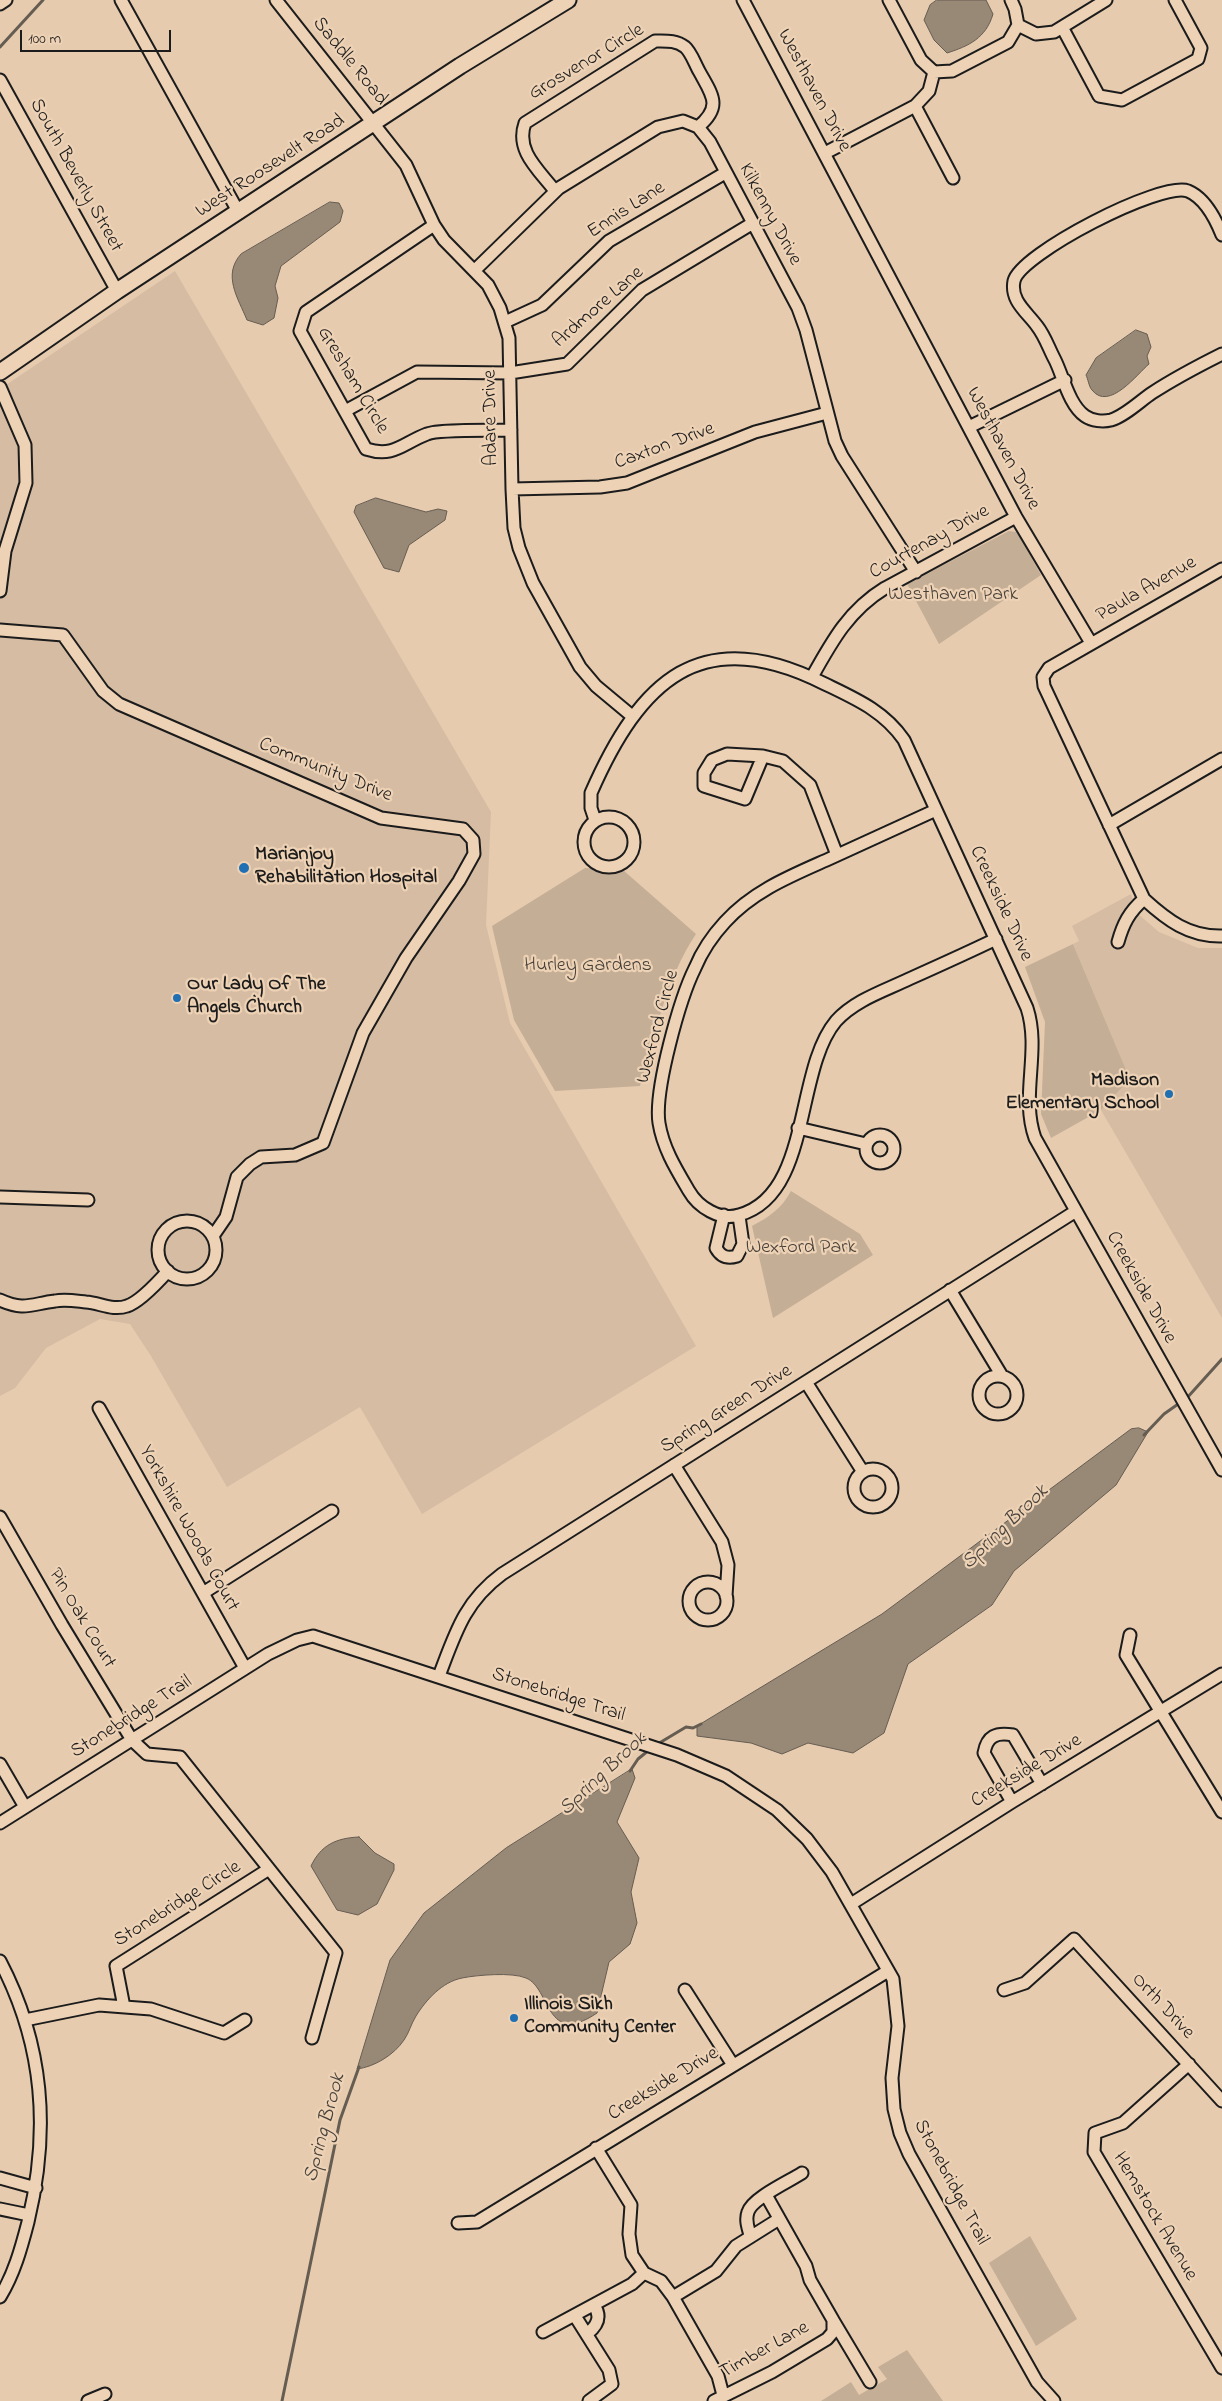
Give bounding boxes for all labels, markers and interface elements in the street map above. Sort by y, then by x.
street label: Saddle Road [306,13,392,111]
street label: Grosvenor Circle [525,19,649,107]
scale bar [22,20,174,52]
street label: Westhaven Drive [771,26,855,156]
text: 100 m [28,28,61,50]
street label: South Beverly Street [23,95,127,257]
street label: West Roosevelt Road [192,110,350,224]
street label: Kilkenny Drive [732,160,806,270]
street label: Ennis Lane [584,177,670,245]
street label: Ardmore Lane [549,262,649,354]
street label: Gresham Circle [311,323,393,439]
street label: Adare Drive [479,370,505,466]
street label: Westhaven Drive [960,384,1044,514]
street label: Caxton Drive [612,418,718,476]
street label: Courtenay Drive [866,500,994,586]
street label: Paula Avenue [1093,552,1201,628]
park label: Westhaven Park [888,584,1018,608]
street label: Community Drive [255,733,395,809]
street label: Creekside Drive [963,842,1037,966]
place label: Marianjoy Rehabilitation Hospital [255,844,437,891]
marker: Marianjoy Rehabilitation Hospital [237,861,251,875]
park label: Hurley Gardens [524,955,652,979]
street label: Wexford Circle [632,968,686,1086]
place label: Our Lady Of The Angels Church [187,974,326,1021]
marker: Our Lady Of The Angels Church [171,992,183,1004]
place label: Madison Elementary School [1006,1070,1159,1117]
marker: Madison Elementary School [1163,1088,1175,1100]
street label: Creekside Drive [1099,1228,1181,1348]
park label: Wexford Park [746,1237,856,1261]
street label: Spring Green Drive [657,1360,797,1460]
street label: Yorkshire Woods Court [132,1442,244,1616]
water label: Spring Brook [957,1480,1055,1576]
street label: Pin Oak Court [42,1565,120,1673]
street label: Stonebridge Trail [488,1663,628,1729]
street label: Stonebridge Trail [67,1671,197,1765]
water label: Spring Brook [555,1728,653,1822]
street label: Creekside Drive [967,1730,1087,1814]
street label: Stonebridge Circle [110,1856,246,1954]
street label: Orth Drive [1125,1969,1199,2045]
place label: Illinois Sikh Community Center [524,1994,676,2041]
marker: Illinois Sikh Community Center [508,2012,520,2024]
street label: Creekside Drive [604,2043,724,2127]
water label: Spring Brook [299,2071,353,2185]
street label: Stonebridge Trail [907,2116,993,2250]
street label: Hemstock Avenue [1106,2148,1202,2286]
street label: Timber Lane [716,2317,814,2385]

